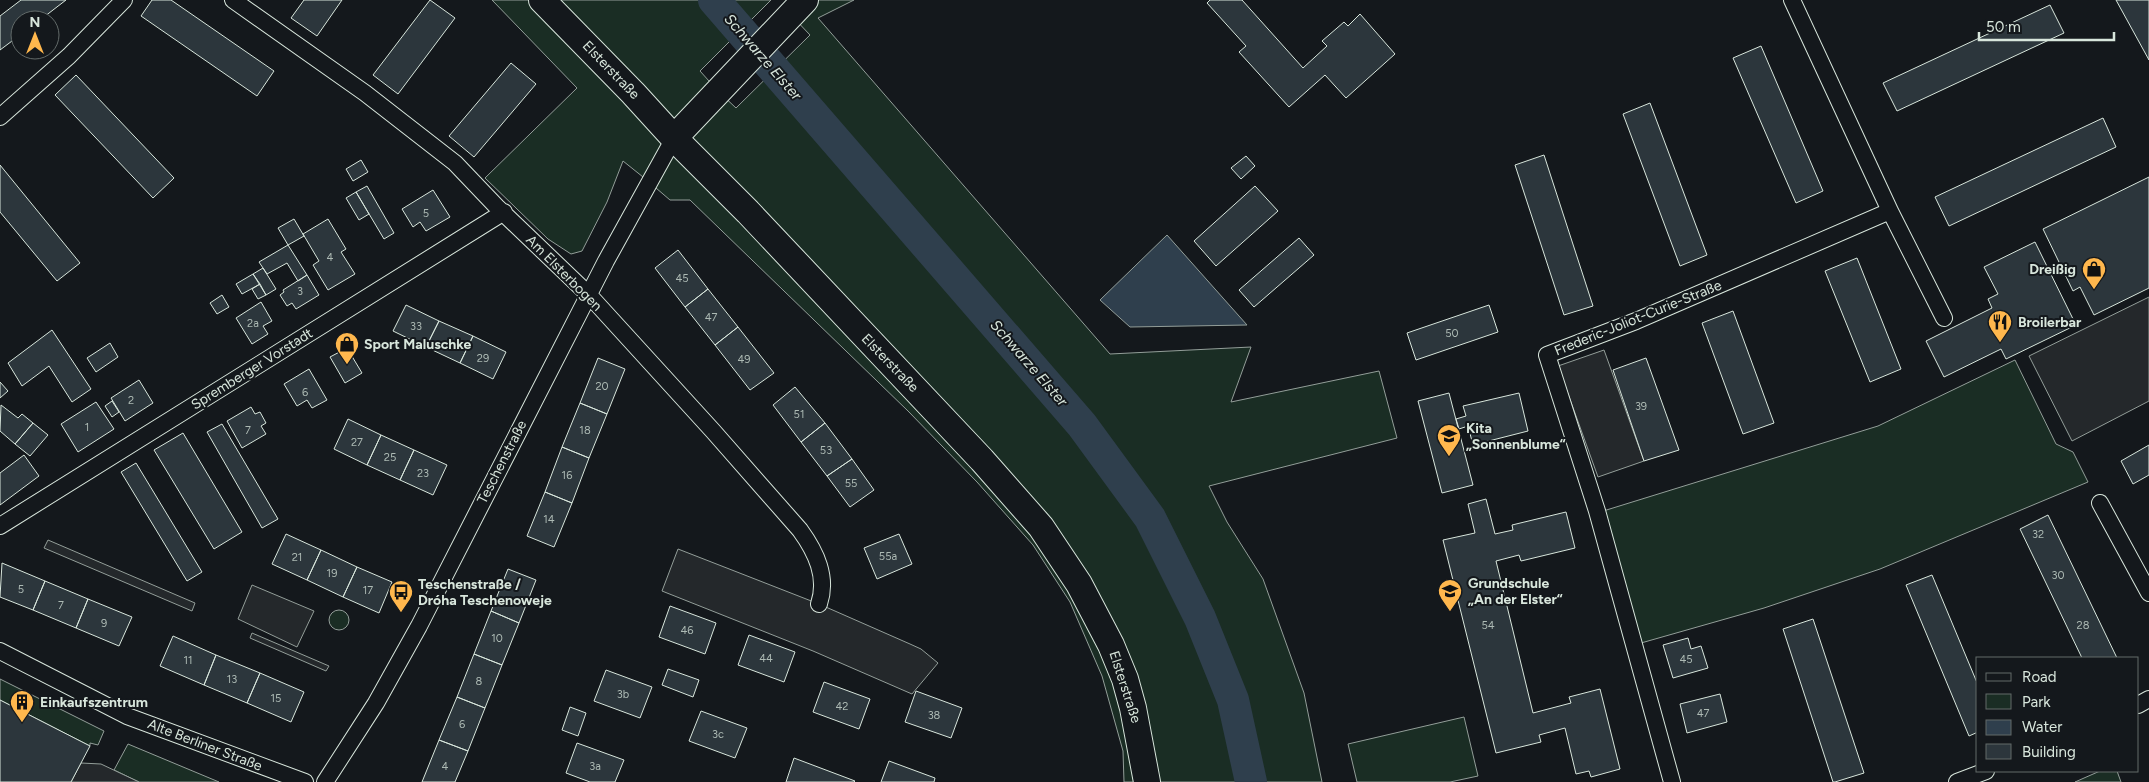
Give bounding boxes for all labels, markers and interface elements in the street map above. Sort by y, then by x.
north arrow [10,10,60,60]
water label: Schwarze Elster [721,10,806,105]
scale bar [1979,10,2114,42]
text: N [30,14,40,31]
text: 50 m [1986,18,2021,36]
street label: Elsterstraße [579,37,643,103]
house number: 5 [423,207,429,220]
street label: Am Elsterbogen [523,232,606,315]
house number: 4 [327,251,334,264]
shop icon: Dreißig [2081,256,2107,290]
place label: Dreißig [2029,261,2076,278]
house number: 45 [675,272,689,285]
street label: Frederic-Joliot-Curie-Straße [1552,277,1724,359]
house number: 3 [297,285,303,298]
restaurant icon: Broilerbar [1987,309,2013,343]
house number: 47 [705,311,717,324]
place label: Broilerbar [2018,314,2082,331]
water label: Schwarze Elster [987,316,1072,411]
house number: 2a [247,317,259,330]
house number: 33 [410,320,422,333]
street label: Spremberger Vorstadt [188,325,316,413]
house number: 50 [1445,327,1459,340]
street label: Elsterstraße [858,330,922,396]
shop icon: Sport Maluschke [334,331,360,365]
place label: Sport Maluschke [364,336,471,353]
house number: 29 [477,352,489,365]
house number: 49 [737,353,751,366]
house number: 20 [595,380,609,393]
house number: 6 [302,386,308,399]
house number: 2 [128,394,134,407]
house number: 39 [1635,400,1647,413]
house number: 51 [794,408,804,421]
street label: Teschenstraße [474,417,530,506]
place label: Kita „Sonnenblume“ [1466,420,1566,453]
house number: 1 [85,421,89,434]
school or university icon: Kita „Sonnenblume“ [1436,423,1462,457]
house number: 7 [245,424,251,437]
house number: 18 [579,424,591,437]
house number: 27 [351,436,363,449]
house number: 53 [820,444,832,457]
house number: 25 [384,451,396,464]
house number: 23 [417,467,429,480]
house number: 16 [562,469,572,482]
house number: 55 [845,477,857,490]
house number: 14 [543,513,555,526]
house number: 32 [2032,528,2044,541]
house number: 55a [879,550,897,563]
house number: 21 [292,551,302,564]
house number: 19 [327,567,337,580]
house number: 30 [2051,569,2065,582]
place label: Grundschule „An der Elster“ [1468,575,1563,608]
place label: Teschenstraße / Dróha Teschenoweje [418,576,552,609]
school or university icon: Grundschule „An der Elster“ [1437,578,1463,612]
bus stop icon: Teschenstraße / Dróha Teschenoweje [388,579,414,613]
house number: 5 [18,583,24,596]
house number: 17 [363,584,373,597]
house number: 7 [58,599,64,612]
house number: 9 [101,617,107,630]
house number: 54 [1481,619,1495,632]
house number: 28 [2077,619,2090,632]
house number: 46 [680,624,694,637]
house number: 10 [491,632,503,645]
street label: Elsterstraße [1105,649,1145,726]
house number: 44 [759,652,773,665]
house number: 45 [1679,653,1693,666]
house number: 11 [183,654,193,667]
legend [1976,657,2139,772]
text: Road [2022,668,2057,686]
house number: 13 [227,673,237,686]
house number: 8 [476,675,483,688]
house number: 3b [617,688,629,701]
building icon: Einkaufszentrum [9,689,35,723]
house number: 15 [271,692,281,705]
text: Park [2022,693,2051,711]
place label: Einkaufszentrum [40,694,148,711]
house number: 42 [836,700,848,713]
house number: 47 [1697,707,1709,720]
house number: 38 [928,709,941,722]
street label: Alte Berliner Straße [145,715,265,775]
house number: 6 [459,718,465,731]
text: Water [2022,718,2062,736]
house number: 3c [712,728,724,741]
text: Building [2022,743,2076,761]
house number: 4 [442,760,449,773]
house number: 3a [589,760,601,773]

